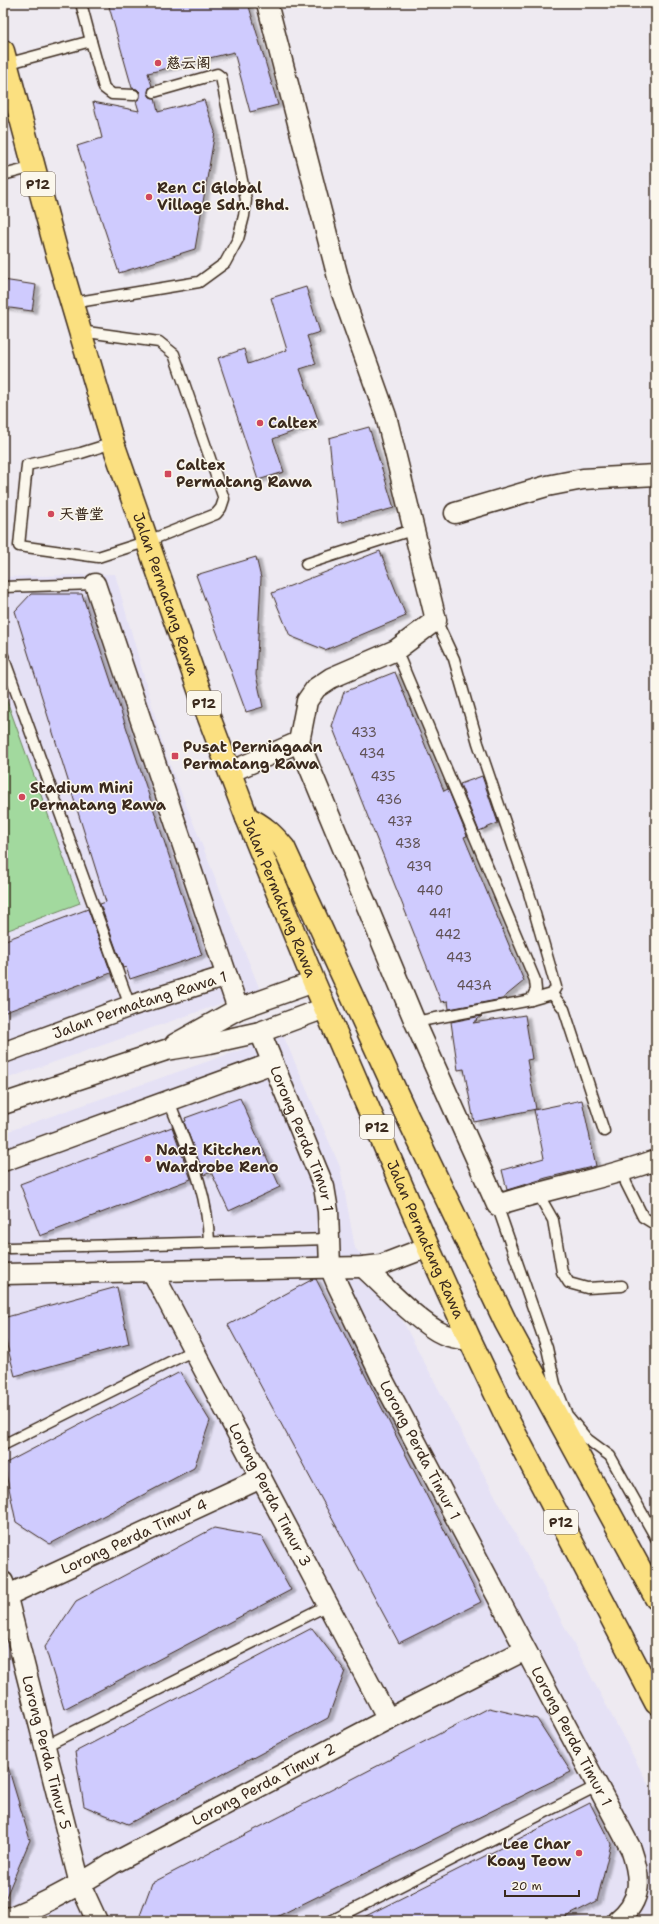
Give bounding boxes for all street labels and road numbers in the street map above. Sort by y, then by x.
road number: P12 [21,172,55,196]
street label: Jalan Permatang Rawa [128,510,203,679]
road number: P12 [187,691,221,715]
street label: Jalan Permatang Rawa [238,814,321,981]
street label: Jalan Permatang Rawa 1 [50,967,229,1044]
street label: Lorong Perda Timur 1 [265,1063,338,1213]
road number: P12 [360,1115,394,1139]
street label: Jalan Permatang Rawa [382,1157,469,1322]
street label: Lorong Perda Timur 1 [375,1377,465,1523]
street label: Lorong Perda Timur 3 [224,1420,316,1570]
street label: Lorong Perda Timur 4 [57,1494,211,1579]
road number: P12 [544,1510,578,1534]
street label: Lorong Perda Timur 1 [526,1663,617,1810]
street label: Lorong Perda Timur 5 [17,1673,76,1832]
street label: Lorong Perda Timur 2 [188,1738,339,1830]

